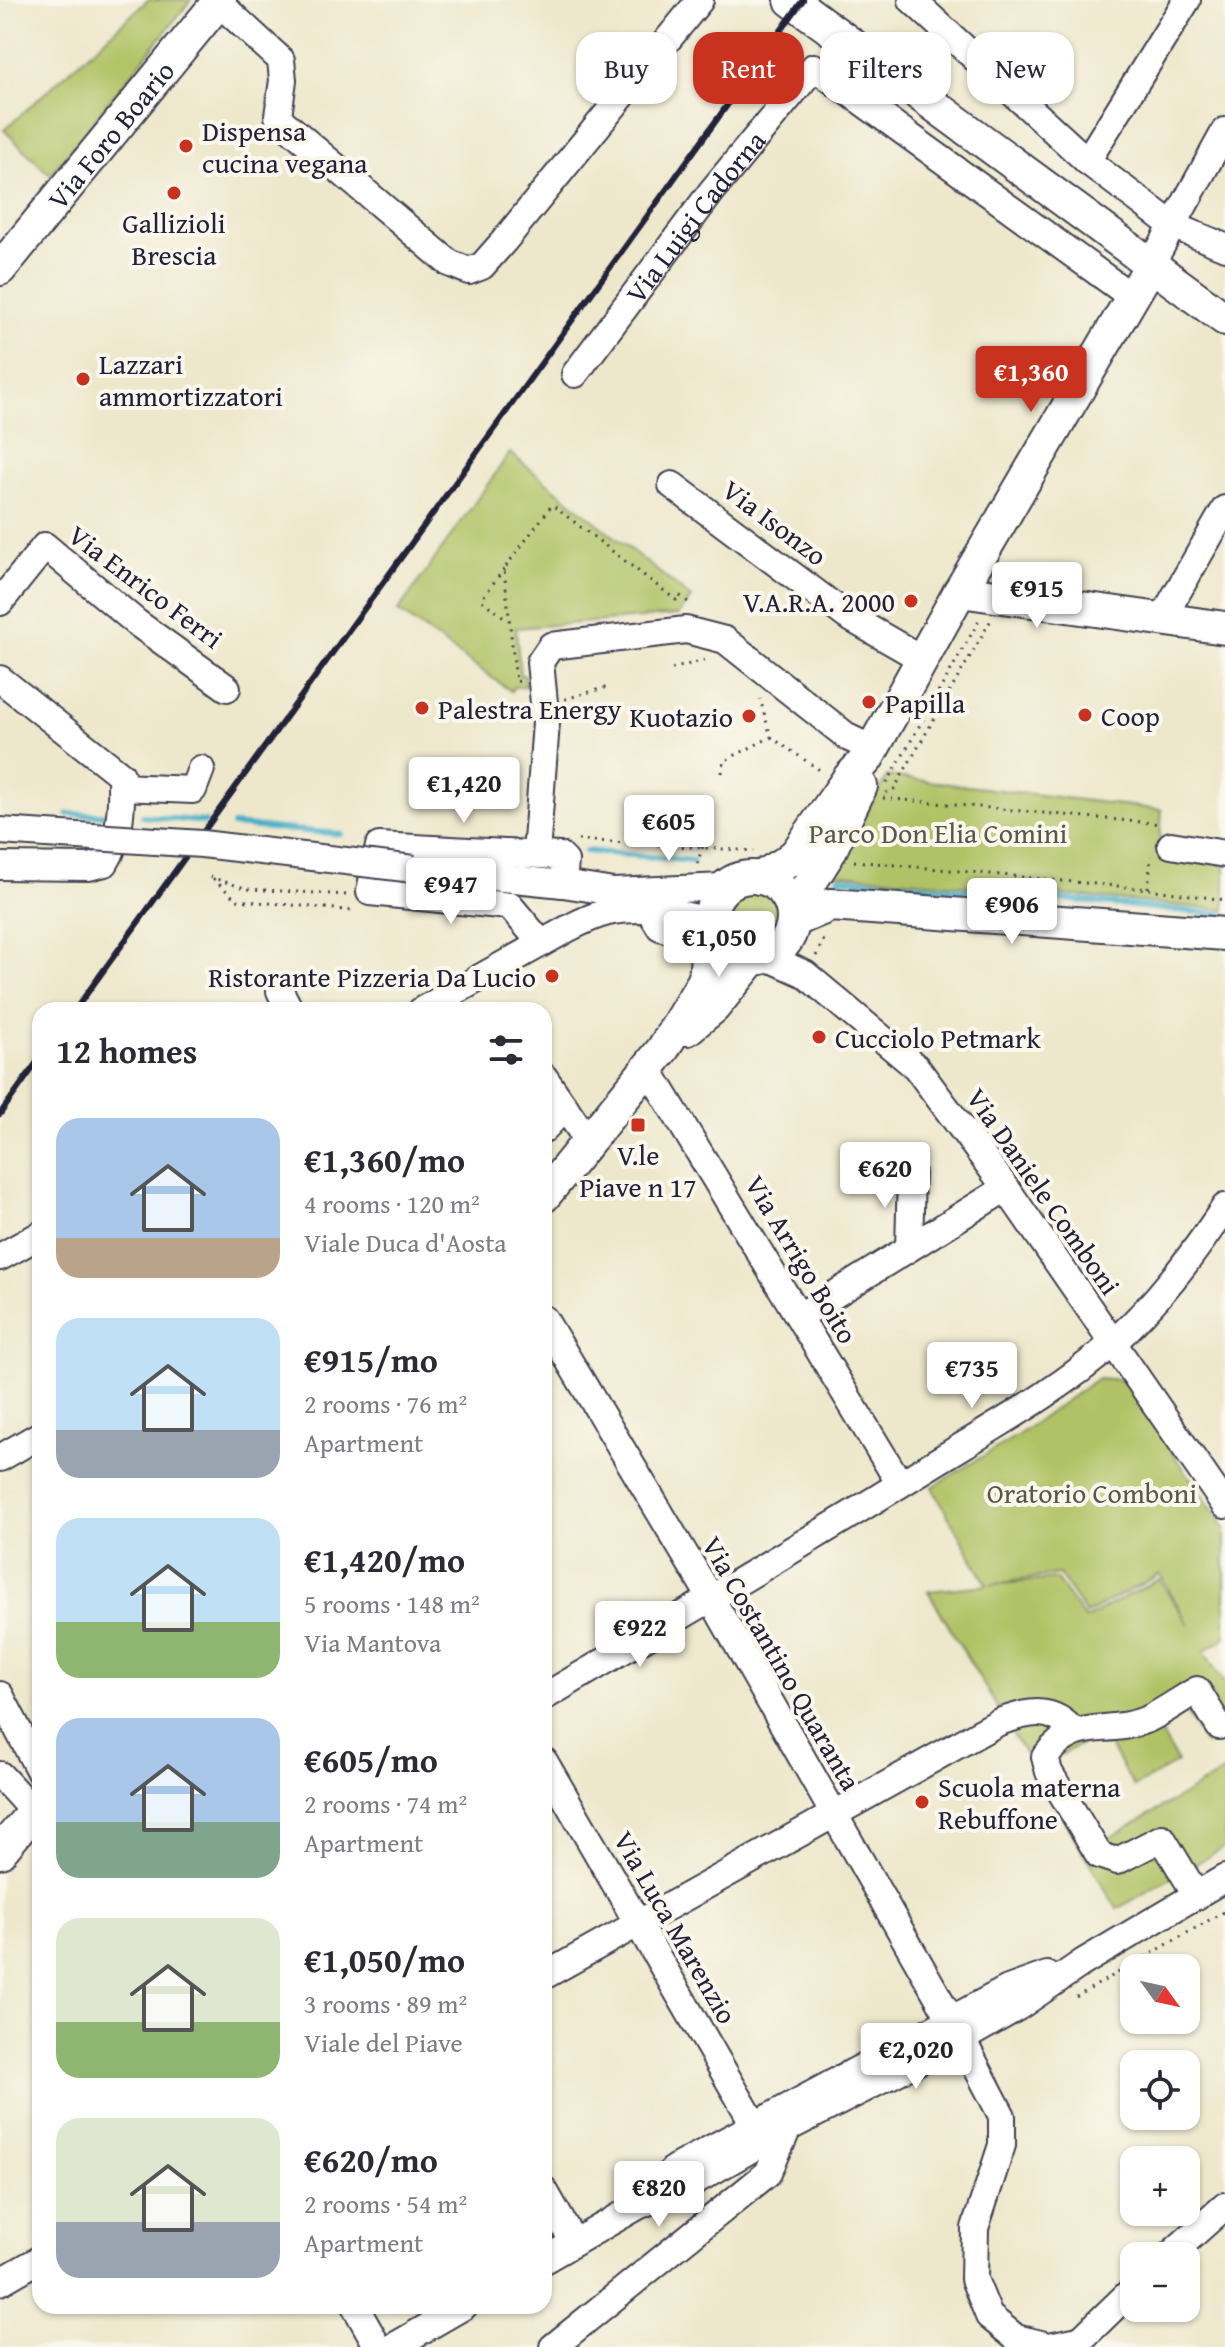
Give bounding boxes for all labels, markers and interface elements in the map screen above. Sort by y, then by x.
chip: Buy [576,32,677,104]
chip: Rent [693,32,804,104]
chip: Filters [820,32,951,104]
chip: New [967,32,1074,104]
street label: Via Foro Boario [37,51,183,217]
place label: Dispensa cucina vegana [202,110,368,183]
street label: Via Luigi Cadorna [615,121,775,311]
marker: Dispensa cucina vegana [177,137,195,155]
marker: Gallizioli Brescia [165,184,183,202]
place label: Gallizioli Brescia [122,202,226,275]
place label: Lazzari ammortizzatori [99,343,283,416]
pin: €1,360 [966,346,1096,414]
text: €1,360 [994,352,1068,391]
marker: Lazzari ammortizzatori [74,370,92,388]
street label: Via Isonzo [714,469,836,575]
street label: Via Enrico Ferri [60,514,232,658]
pin: €915 [990,562,1084,630]
text: €915 [1010,568,1064,607]
place label: V.A.R.A. 2000 [743,581,895,622]
marker: V.A.R.A. 2000 [902,592,920,610]
place label: Papilla [885,682,966,723]
place label: Palestra Energy [438,688,621,729]
marker: Papilla [860,693,878,711]
place label: Coop [1101,695,1160,736]
place label: Kuotazio [629,696,733,737]
marker: Palestra Energy [413,699,431,717]
marker: Coop [1076,706,1094,724]
marker: Kuotazio [740,707,758,725]
pin: €1,420 [399,757,529,825]
text: €1,420 [427,763,501,802]
pin: €605 [622,795,716,863]
text: €605 [642,801,696,840]
park label: Parco Don Elia Comini [809,812,1067,853]
pin: €947 [404,858,498,926]
text: €947 [424,864,478,903]
pin: €906 [965,878,1059,946]
text: €906 [985,884,1039,923]
pin: €1,050 [654,911,784,979]
text: €1,050 [682,917,756,956]
place label: Ristorante Pizzeria Da Lucio [208,956,536,997]
marker: Ristorante Pizzeria Da Lucio [543,967,561,985]
place label: Cucciolo Petmark [835,1017,1041,1058]
text: 12 homes [56,1026,197,1075]
icon: filters [484,1028,528,1072]
marker: Cucciolo Petmark [810,1028,828,1046]
street label: Via Daniele Comboni [957,1079,1131,1303]
marker: V.le Piave n 17 [629,1116,647,1134]
place label: V.le Piave n 17 [579,1134,697,1207]
text: €1,360/mo [304,1135,465,1184]
pin: €620 [838,1142,932,1210]
text: €620 [858,1148,912,1187]
icon: home [120,1150,216,1246]
street label: Via Arrigo Boito [735,1167,869,1351]
text: 4 rooms · 120 m² [304,1184,480,1223]
text: Viale Duca d'Aosta [304,1223,507,1262]
text: €915/mo [304,1335,438,1384]
pin: €735 [925,1342,1019,1410]
text: €735 [945,1348,999,1387]
icon: home [120,1350,216,1446]
text: 2 rooms · 76 m² [304,1384,467,1423]
text: Apartment [304,1423,423,1462]
park label: Oratorio Comboni [987,1472,1197,1513]
street label: Via Costantino Quaranta [692,1528,872,1798]
text: €1,420/mo [304,1535,465,1584]
icon: home [120,1550,216,1646]
text: 5 rooms · 148 m² [304,1584,480,1623]
pin: €922 [593,1601,687,1669]
text: €922 [613,1607,667,1646]
text: Via Mantova [304,1623,441,1662]
text: €605/mo [304,1735,438,1784]
icon: home [120,1750,216,1846]
place label: Scuola materna Rebuffone [938,1766,1121,1839]
text: 2 rooms · 74 m² [304,1784,467,1823]
marker: Scuola materna Rebuffone [913,1793,931,1811]
text: Apartment [304,1823,423,1862]
street label: Via Luca Marenzio [604,1823,748,2031]
text: €1,050/mo [304,1935,465,1984]
icon: home [120,1950,216,2046]
north arrow [1120,1954,1200,2034]
map controls [1120,1954,1200,2322]
text: 3 rooms · 89 m² [304,1984,467,2023]
text: Viale del Piave [304,2023,463,2062]
pin: €2,020 [851,2023,981,2091]
text: €2,020 [879,2029,953,2068]
button: locate [1120,2050,1200,2130]
text: €620/mo [304,2135,438,2184]
button: + [1120,2146,1200,2226]
icon: home [120,2150,216,2246]
pin: €820 [612,2161,706,2229]
text: €820 [632,2167,686,2206]
text: 2 rooms · 54 m² [304,2184,467,2223]
text: Apartment [304,2223,423,2262]
button: − [1120,2242,1200,2322]

